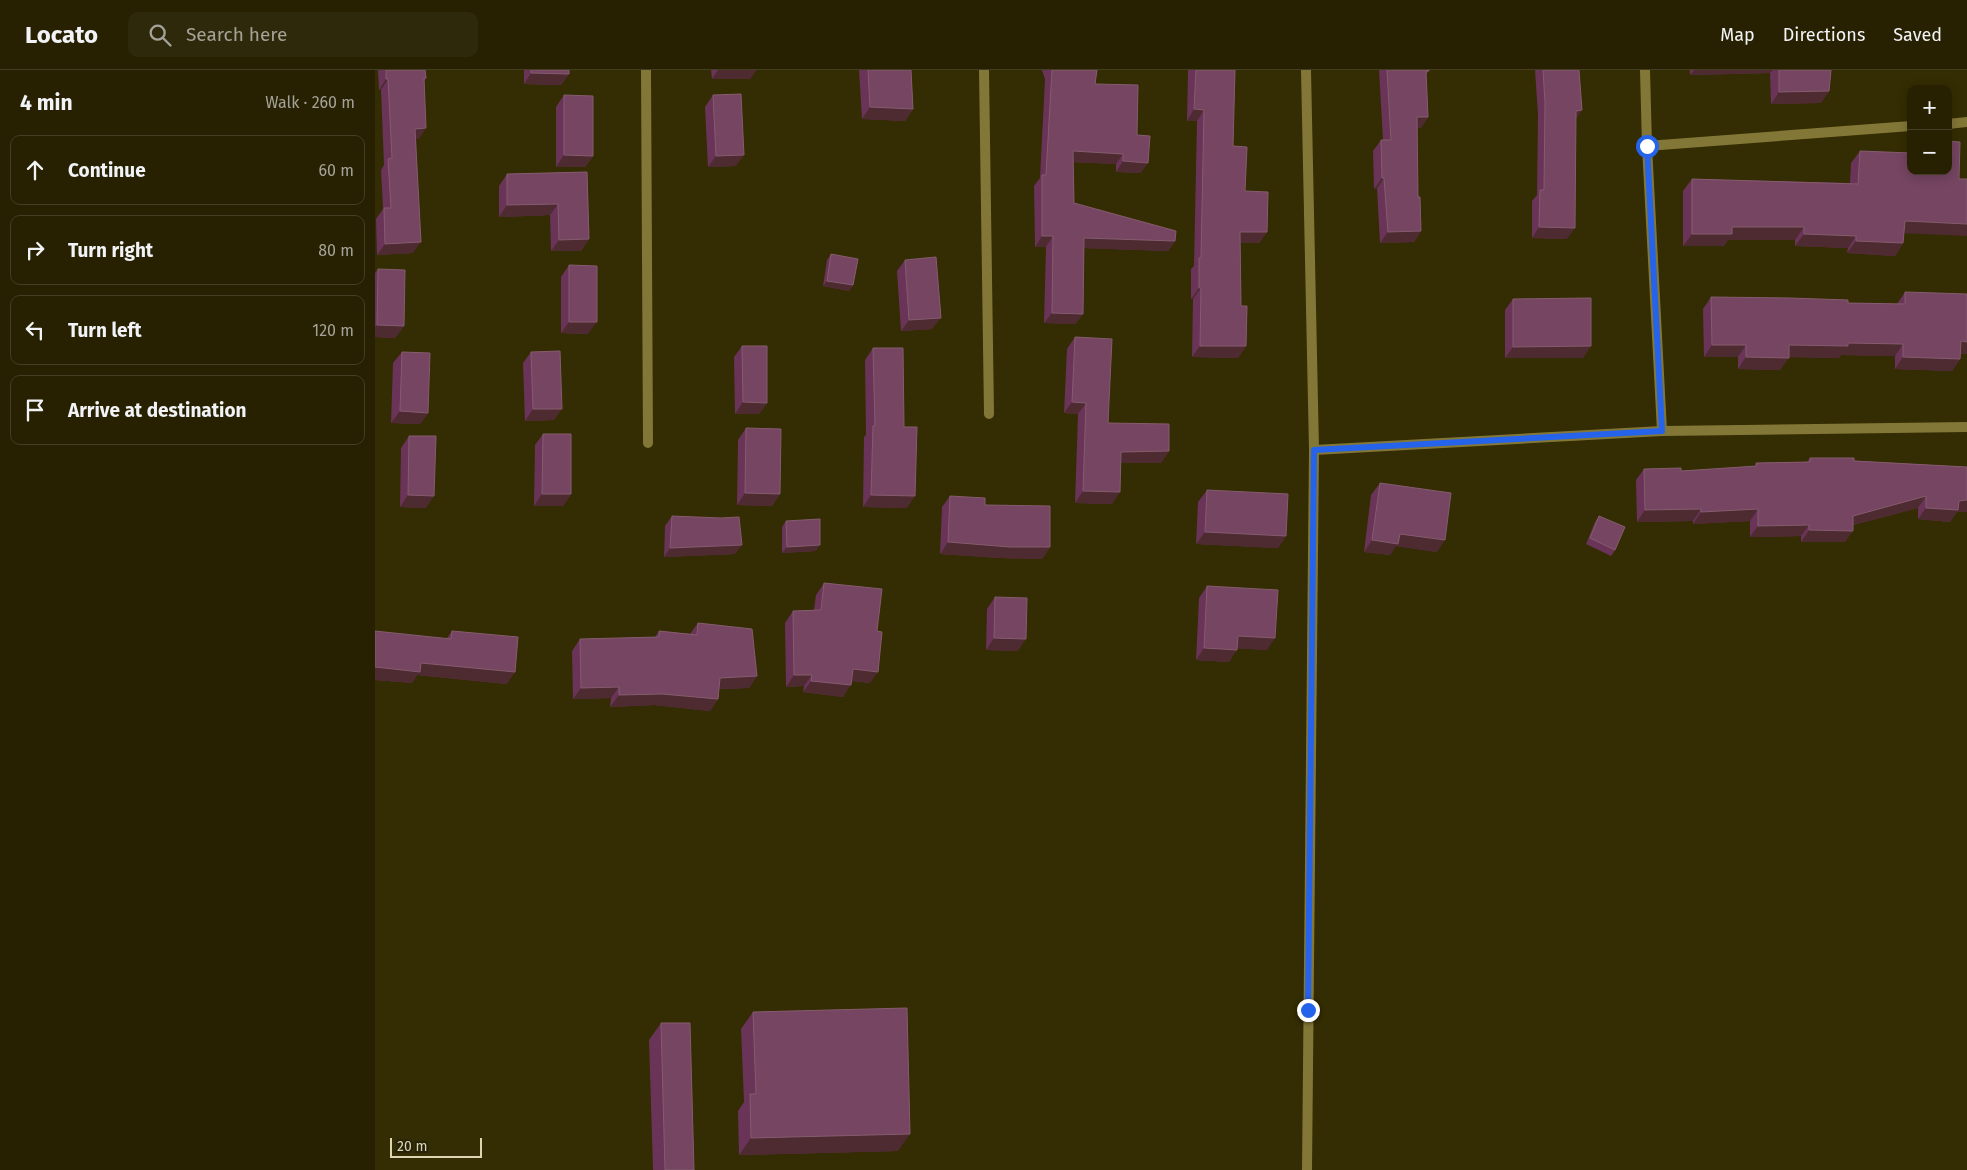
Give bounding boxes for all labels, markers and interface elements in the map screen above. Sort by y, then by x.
search box [128,12,478,57]
text: Locato [25,21,98,49]
icon: search [146,21,174,49]
text: Search here [186,23,287,46]
text: Map [1720,24,1755,46]
text: Directions [1783,24,1865,46]
text: Saved [1893,24,1942,46]
map controls [1907,85,1952,175]
button: + [1907,85,1952,130]
text: 4 min [20,90,73,116]
text: Walk · 260 m [265,93,355,112]
button: − [1907,130,1952,175]
route start [1636,135,1659,158]
icon: ahead [21,156,49,184]
text: Continue [68,159,146,182]
text: 60 m [319,161,354,180]
icon: right [21,236,49,264]
text: Turn right [68,239,153,262]
text: 80 m [318,241,354,260]
icon: left [21,316,49,344]
text: Turn left [68,319,142,342]
text: 120 m [312,321,354,340]
icon: arrive [21,396,49,424]
text: Arrive at destination [68,399,247,422]
route end [1297,999,1320,1022]
scale bar [390,1135,483,1158]
text: 20 m [397,1138,427,1155]

